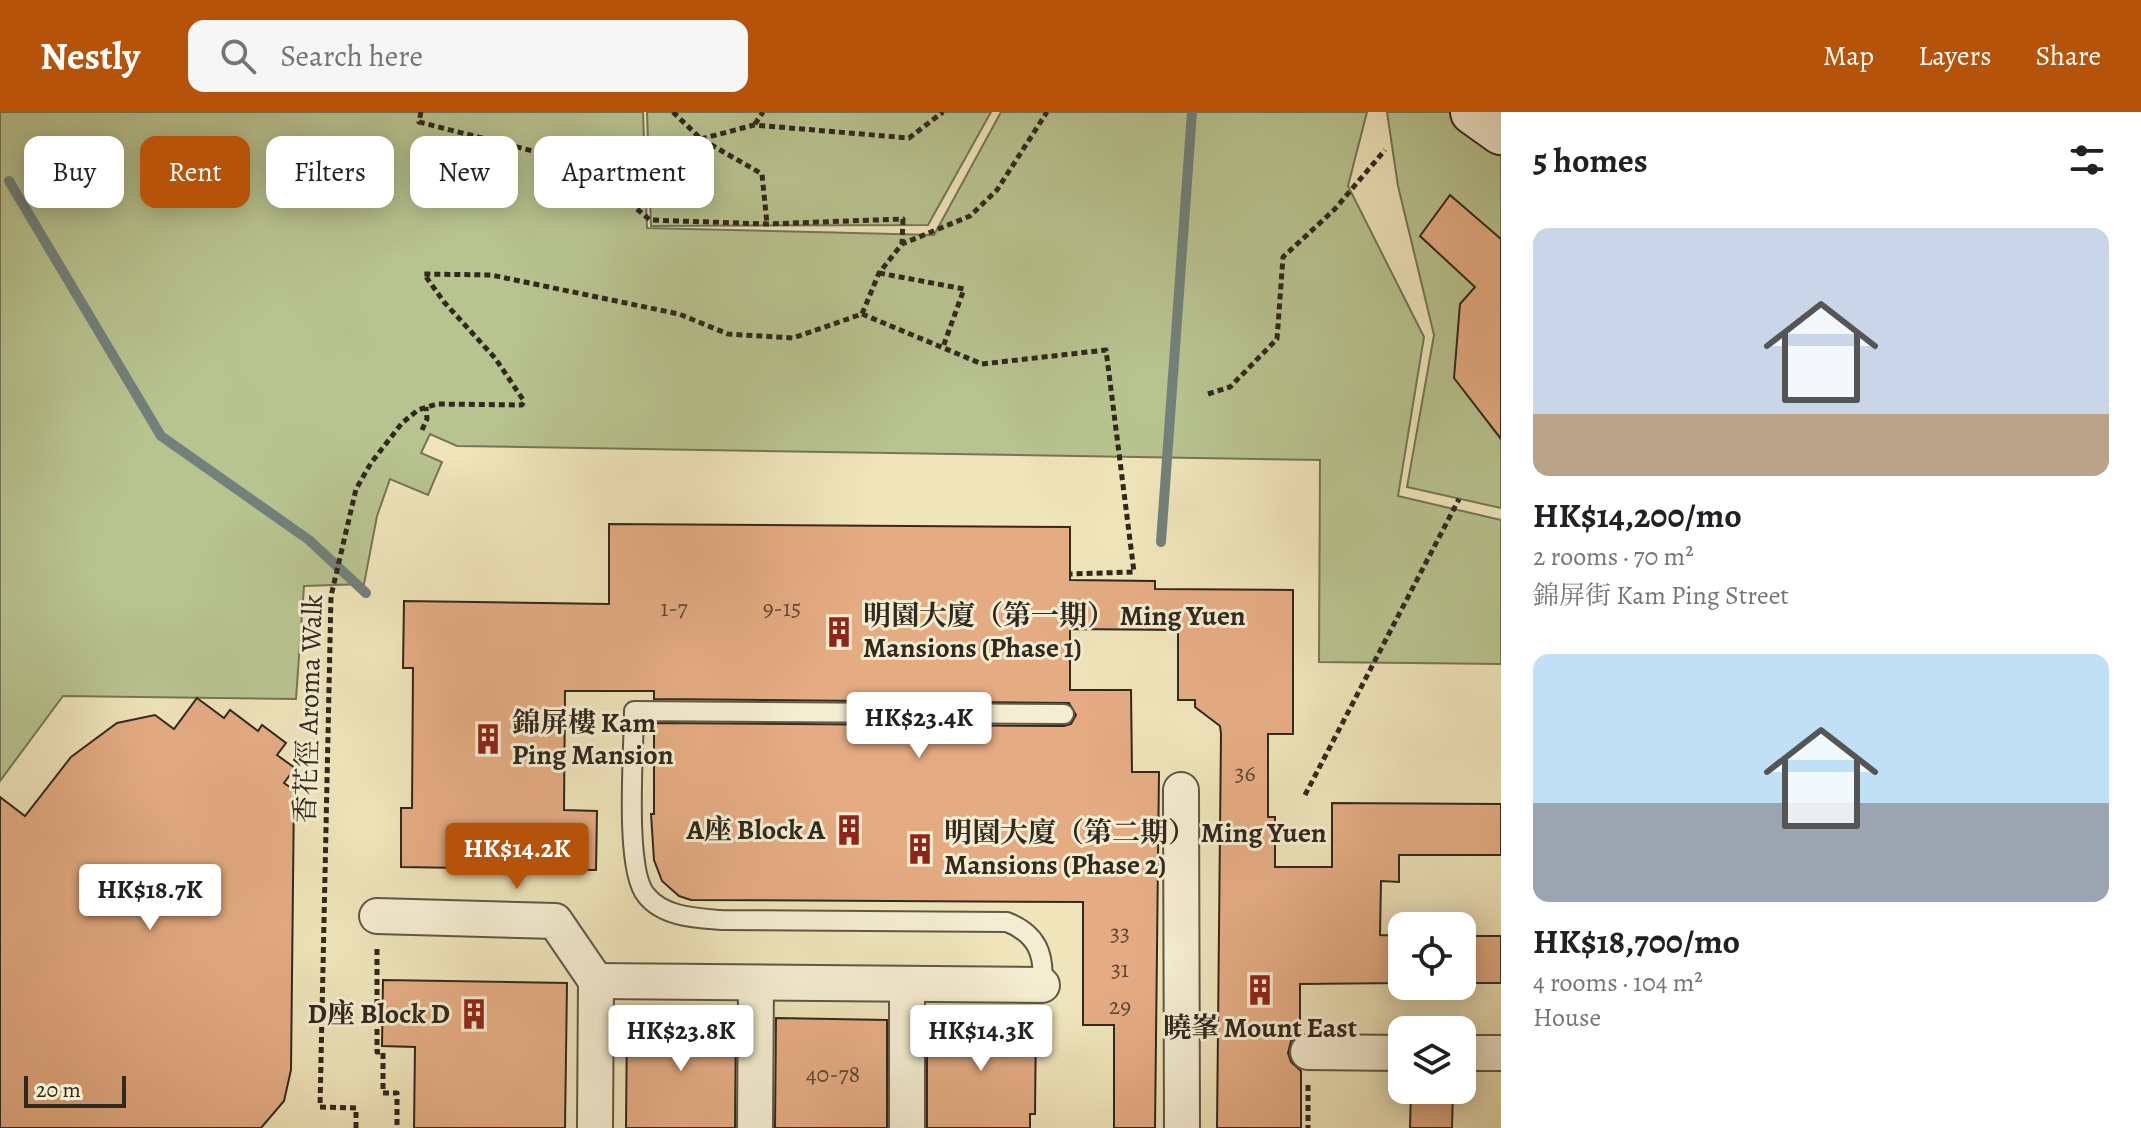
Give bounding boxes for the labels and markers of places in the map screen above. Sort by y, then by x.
place label: 明園大廈（第一期） Ming Yuen Mansions (Phase 1) [863,597,1246,667]
building icon: 明園大廈（第一期） Ming Yuen Mansions (Phase 1) [822,615,856,649]
pin: HK$23.4K [836,692,1002,760]
place label: 錦屏樓 Kam Ping Mansion [512,704,674,774]
building icon: 錦屏樓 Kam Ping Mansion [471,722,505,756]
place label: A座 Block A [685,811,825,849]
building icon: A座 Block A [832,813,866,847]
place label: 明園大廈（第二期） Ming Yuen Mansions (Phase 2) [944,814,1327,884]
pin: HK$14.2K [434,823,600,891]
building icon: 明園大廈（第二期） Ming Yuen Mansions (Phase 2) [903,832,937,866]
pin: HK$18.7K [67,864,233,932]
building icon: 曉峯 Mount East [1243,973,1277,1007]
place label: D座 Block D [308,995,450,1033]
building icon: D座 Block D [457,997,491,1031]
pin: HK$23.8K [598,1005,764,1073]
pin: HK$14.3K [898,1005,1064,1073]
place label: 曉峯 Mount East [1163,1009,1357,1047]

